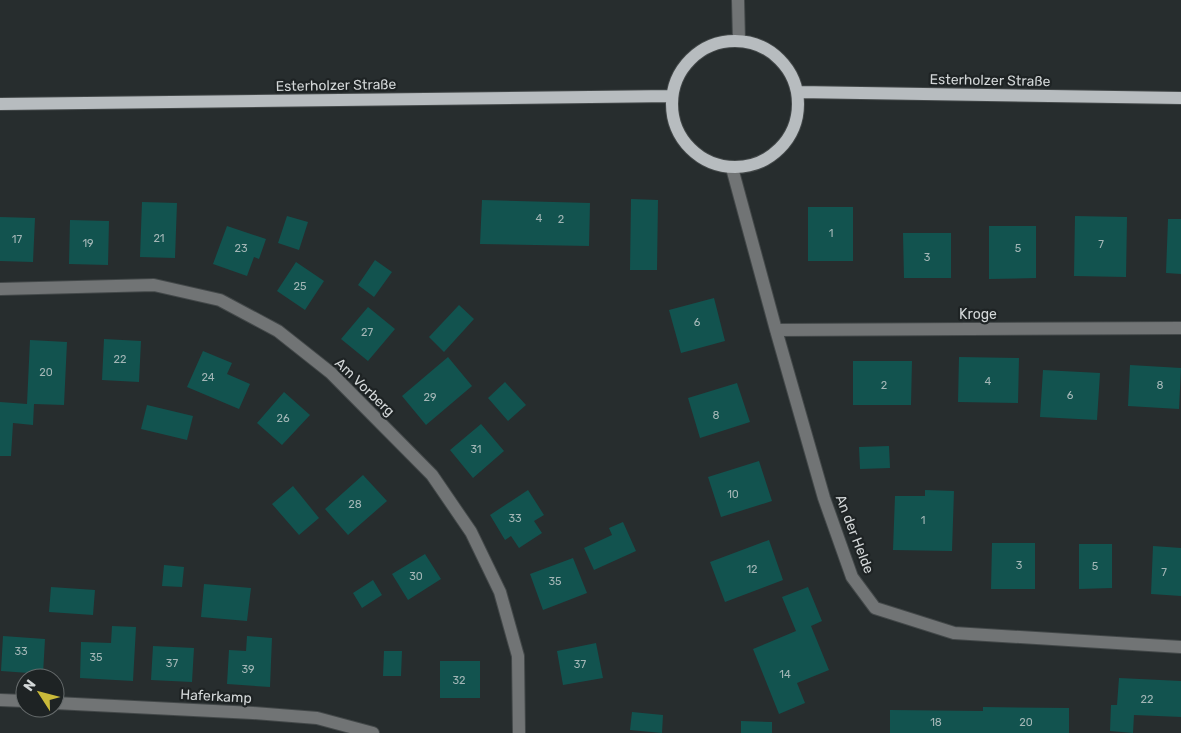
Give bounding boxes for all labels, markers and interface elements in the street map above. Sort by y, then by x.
street label: Esterholzer Straße [929,71,1051,90]
street label: Esterholzer Straße [276,76,397,95]
house number: 4 [536,212,543,225]
house number: 2 [558,213,564,226]
house number: 1 [829,227,833,240]
house number: 21 [153,232,165,245]
house number: 17 [12,233,23,246]
house number: 19 [82,237,94,250]
house number: 7 [1098,238,1104,251]
house number: 23 [234,242,248,255]
house number: 5 [1015,242,1022,255]
house number: 3 [924,251,931,264]
house number: 25 [294,280,307,293]
street label: Kroge [959,306,997,323]
house number: 6 [694,316,701,329]
house number: 27 [361,326,373,339]
house number: 22 [114,353,126,366]
street label: Am Vorberg [331,355,398,420]
house number: 20 [39,366,53,379]
house number: 24 [201,371,215,384]
house number: 4 [985,375,992,388]
house number: 2 [881,379,887,392]
house number: 8 [1157,379,1164,392]
house number: 6 [1067,389,1074,402]
house number: 29 [424,391,436,404]
house number: 8 [713,409,720,422]
house number: 26 [276,412,290,425]
house number: 31 [470,443,482,456]
house number: 10 [727,488,739,501]
street label: An der Helde [832,492,877,576]
house number: 28 [348,498,362,511]
house number: 33 [508,512,522,525]
house number: 1 [921,514,925,527]
house number: 3 [1016,559,1023,572]
house number: 5 [1092,560,1099,573]
house number: 12 [746,563,758,576]
house number: 7 [1161,566,1167,579]
house number: 30 [409,570,423,583]
house number: 35 [548,575,562,588]
house number: 33 [14,645,28,658]
house number: 35 [89,651,103,664]
house number: 37 [166,657,178,670]
house number: 37 [574,658,586,671]
house number: 39 [241,663,255,676]
north arrow [15,668,65,718]
house number: 14 [779,668,791,681]
house number: 32 [452,674,466,687]
text: N [20,677,40,695]
street label: Haferkamp [180,686,252,707]
house number: 22 [1141,693,1153,706]
house number: 18 [930,716,942,729]
house number: 20 [1019,716,1033,729]

